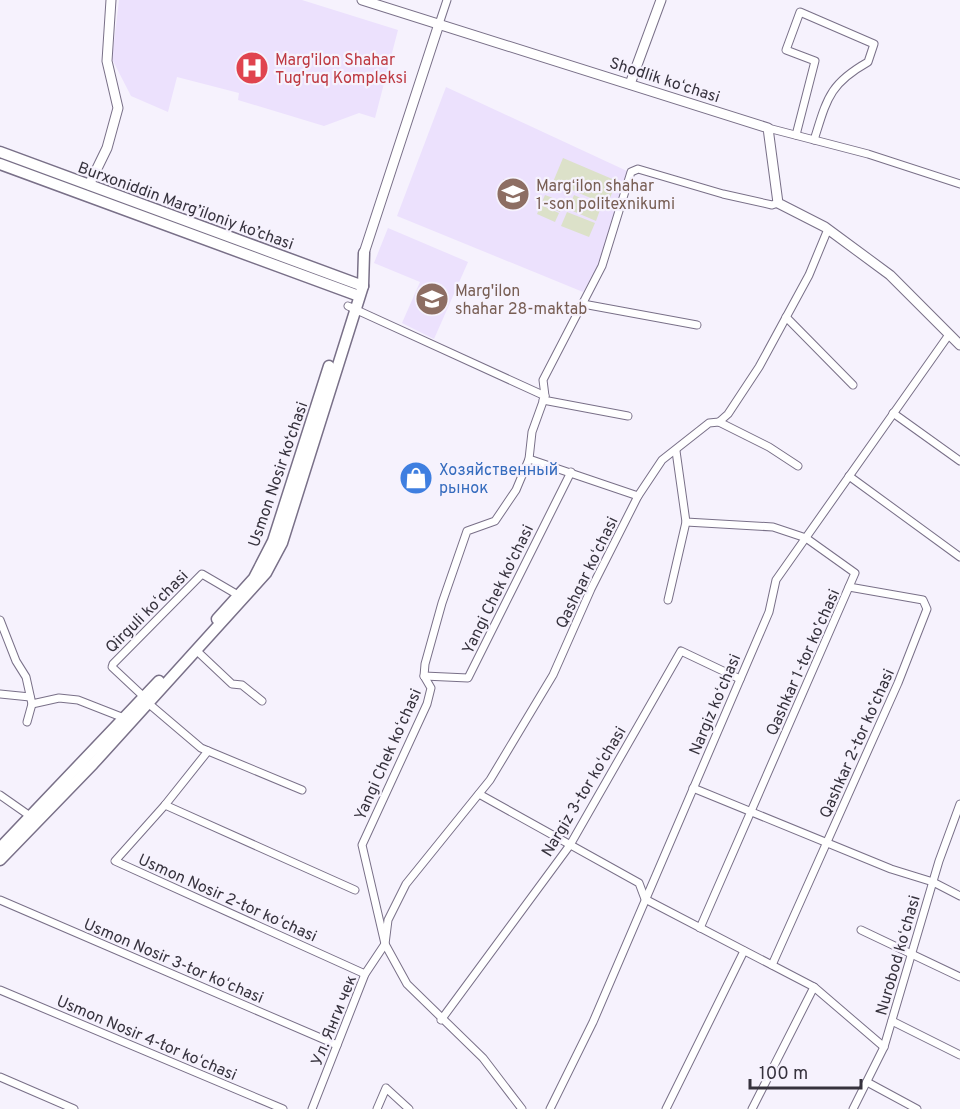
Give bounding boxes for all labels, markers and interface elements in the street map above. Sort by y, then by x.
hospital icon: Marg'ilon Shahar Tug'ruq Kompleksi [234,50,270,86]
place label: Marg'ilon Shahar Tug'ruq Kompleksi [275,51,407,89]
street label: Shodlik koʻchasi [607,54,722,108]
street label: Burxoniddin Marg’iloniy ko’chasi [75,158,296,255]
school or university icon: Margʻilon shahar 1-son politexnikumi [495,176,531,212]
place label: Margʻilon shahar 1-son politexnikumi [536,177,675,215]
school or university icon: Marg'ilon shahar 28-maktab [414,281,450,317]
place label: Marg'ilon shahar 28-maktab [455,282,587,320]
street label: Usmon Nosir ko‘chasi [245,399,313,550]
shop icon: Хозяйственный рынок [398,460,434,496]
place label: Хозяйственный рынок [439,461,558,499]
street label: Qashqar koʻchasi [552,514,623,632]
street label: Yangi Chek ko'chasi [459,522,539,658]
street label: Qirguli koʻchasi [102,567,193,658]
street label: Qashkar 1-tor koʼchasi [763,586,845,739]
street label: Nargiz koʻchasi [686,651,746,758]
street label: Qashkar 2-tor koʼchasi [816,666,900,822]
street label: Yangi Chek koʻchasi [351,686,427,824]
street label: Nargiz 3-tor koʻchasi [538,723,631,861]
street label: Usmon Nosir 2-tor koʻchasi [135,850,320,947]
street label: Nurobod koʻchasi [872,893,926,1018]
street label: Usmon Nosir 3-tor koʻchasi [80,915,266,1009]
street label: Ул. Янги чек [308,973,362,1069]
street label: Usmon Nosir 4-tor koʻchasi [53,992,239,1086]
scale bar [750,1052,861,1090]
text: 100 m [759,1063,808,1086]

